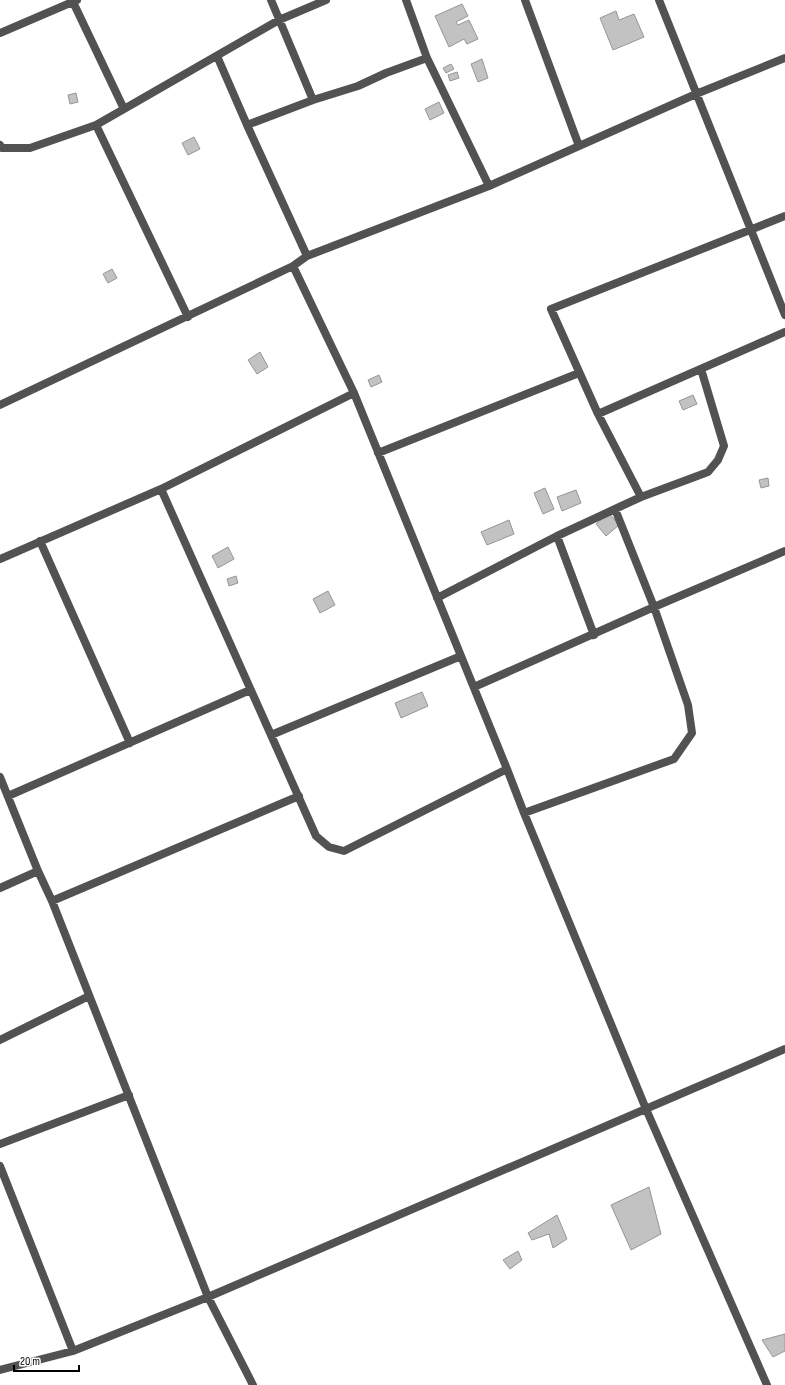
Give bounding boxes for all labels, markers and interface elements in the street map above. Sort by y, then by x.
scale bar [14,1347,79,1373]
text: 20 m [20,1354,40,1369]

